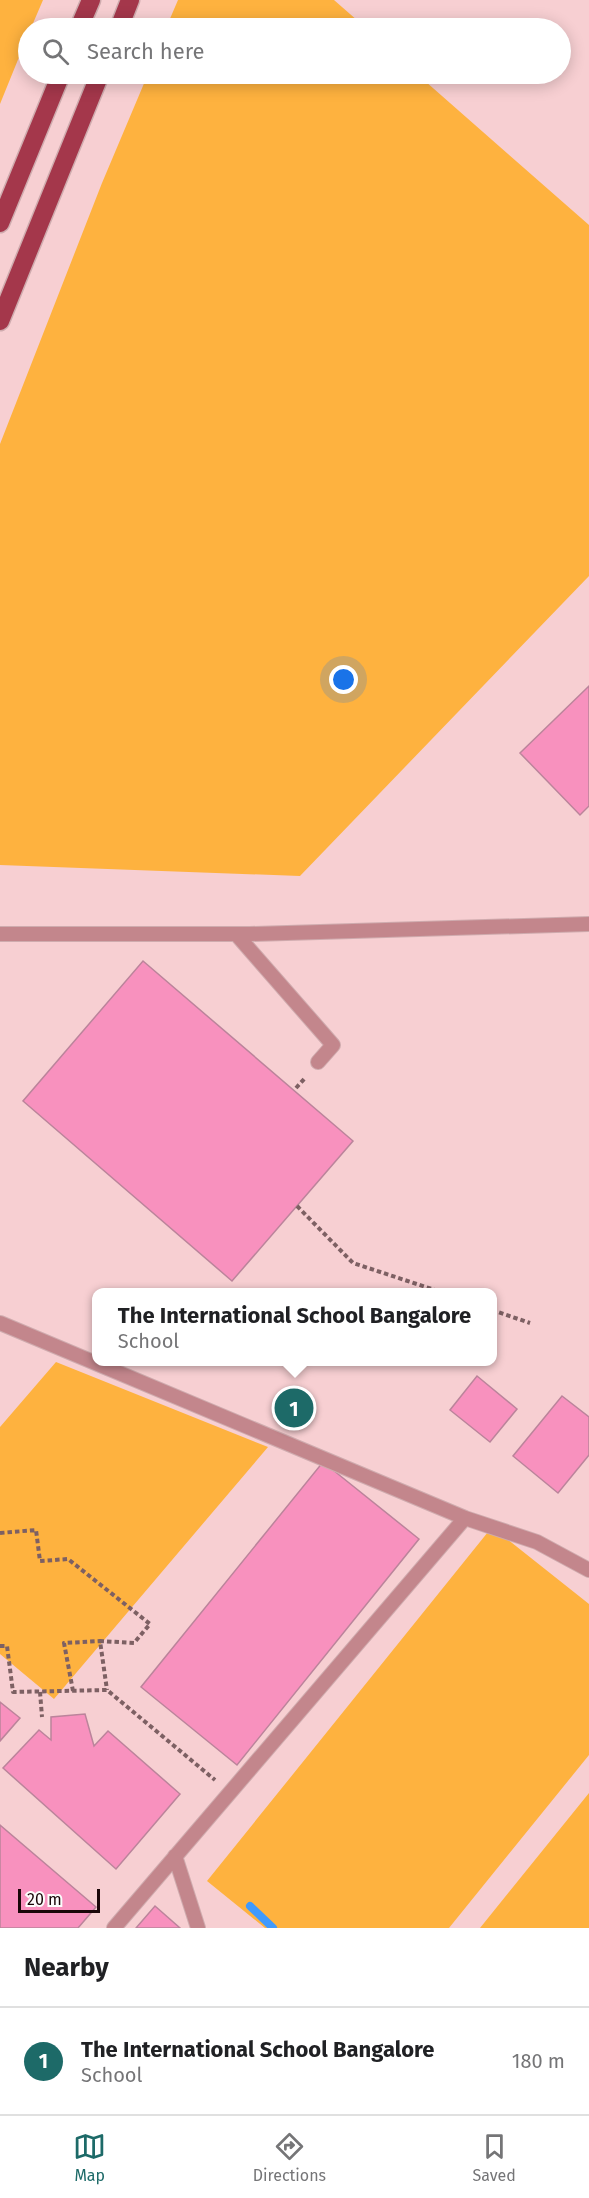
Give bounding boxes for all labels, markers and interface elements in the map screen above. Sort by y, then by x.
search box [18,18,571,84]
icon: search [39,35,72,68]
text: Search here [87,38,205,65]
your location [329,665,358,694]
popup [92,1288,497,1366]
text: The International School Bangalore [118,1302,471,1329]
text: School [118,1329,179,1353]
pin: 1 [274,1386,314,1430]
scale bar [18,1886,100,1914]
text: 20 m [27,1890,62,1909]
text: Nearby [24,1952,109,1983]
text: The International School Bangalore [81,2036,434,2063]
text: 1 [39,2049,48,2073]
text: 180 m [512,2049,565,2073]
text: School [81,2063,142,2087]
tab: Map [73,2130,106,2185]
tab: Directions [253,2130,326,2185]
tab: Saved [472,2130,516,2185]

